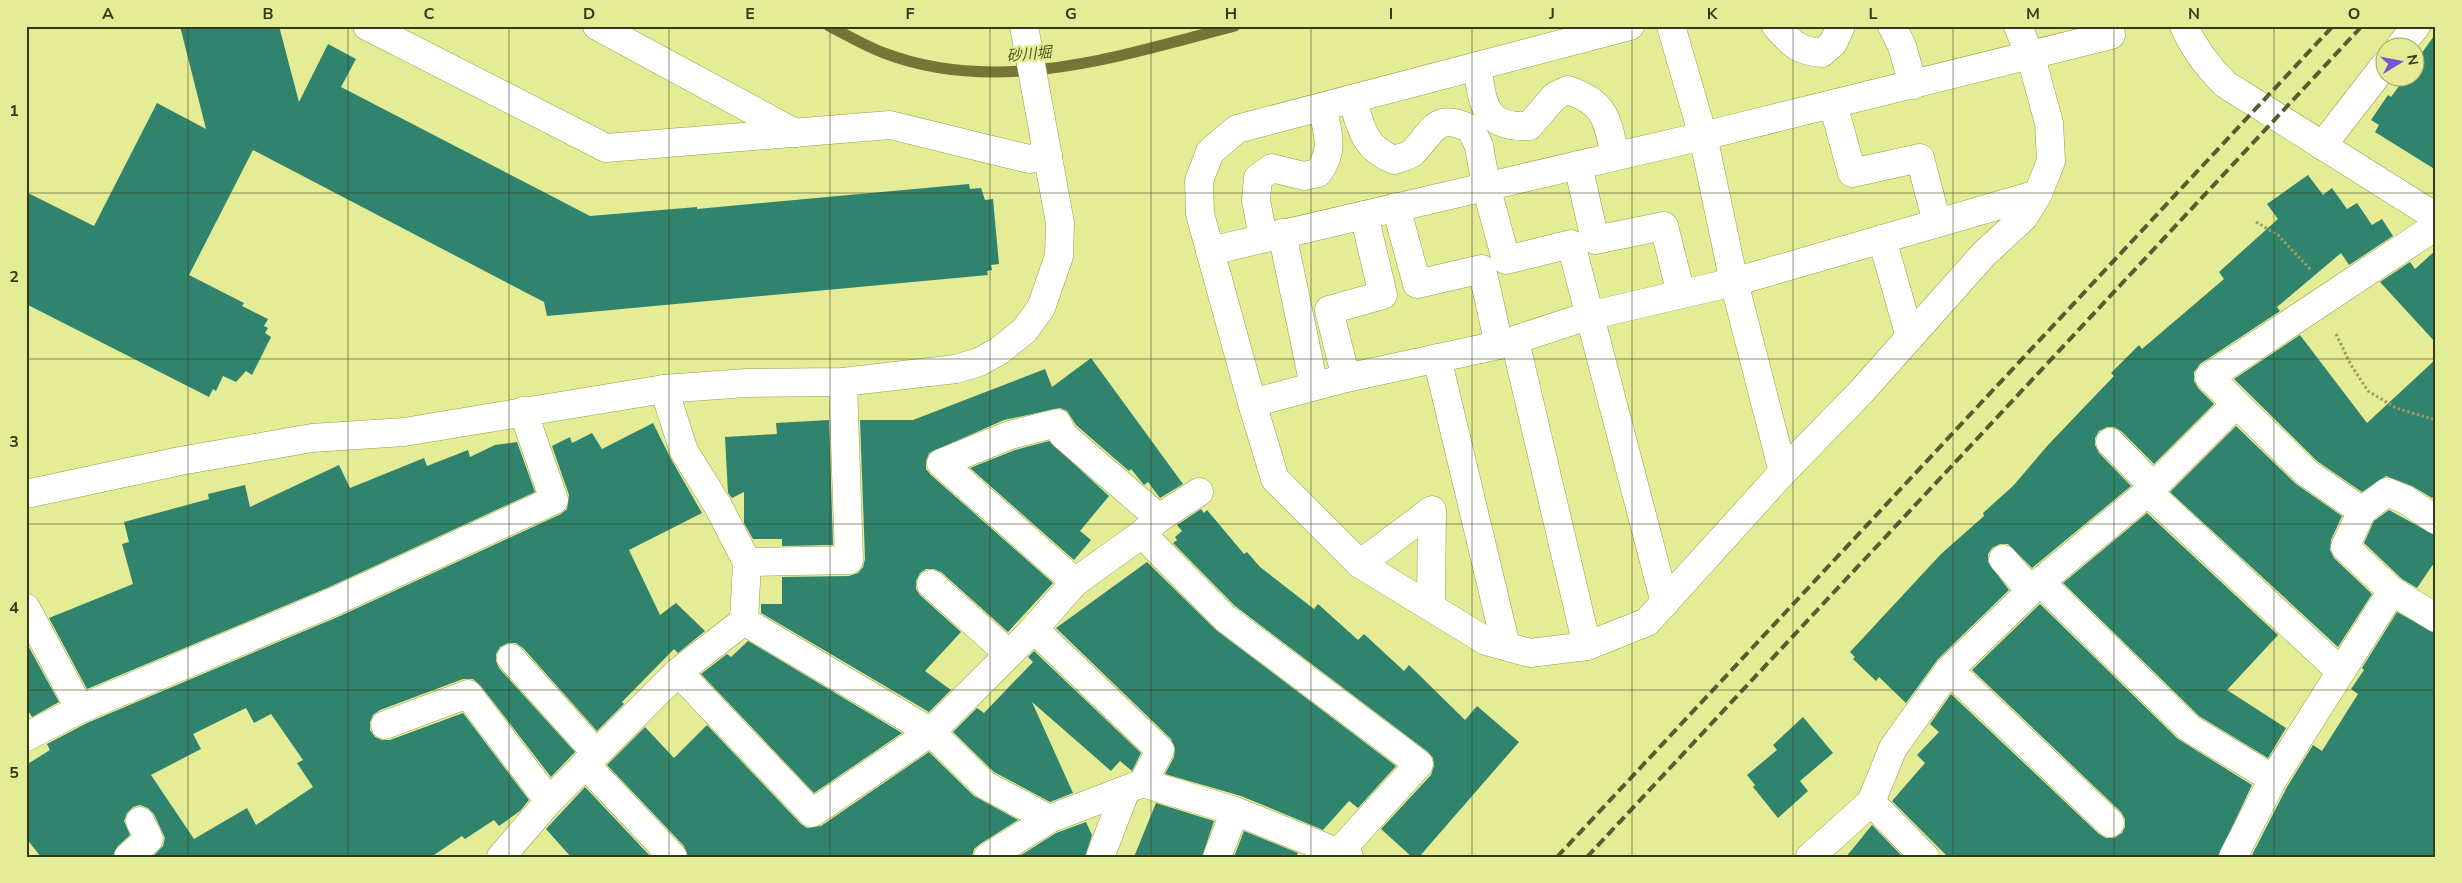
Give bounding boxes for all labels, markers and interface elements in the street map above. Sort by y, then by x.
text: A [102,3,114,25]
text: B [262,3,274,25]
text: C [424,3,435,25]
text: D [583,3,595,25]
text: E [745,3,755,25]
text: F [906,3,915,25]
text: G [1065,3,1077,25]
text: H [1225,3,1237,25]
text: I [1389,3,1393,25]
text: J [1548,3,1555,25]
text: K [1707,3,1719,25]
text: L [1869,3,1878,25]
text: M [2026,3,2040,25]
text: N [2188,3,2200,25]
text: O [2348,3,2360,25]
north arrow [2374,38,2424,88]
water label: 砂川堀 [1006,42,1054,66]
text: N [2402,53,2423,67]
text: 1 [9,100,19,122]
text: 2 [9,266,19,288]
text: 3 [9,431,19,453]
text: 4 [9,597,19,619]
text: 5 [9,762,19,784]

